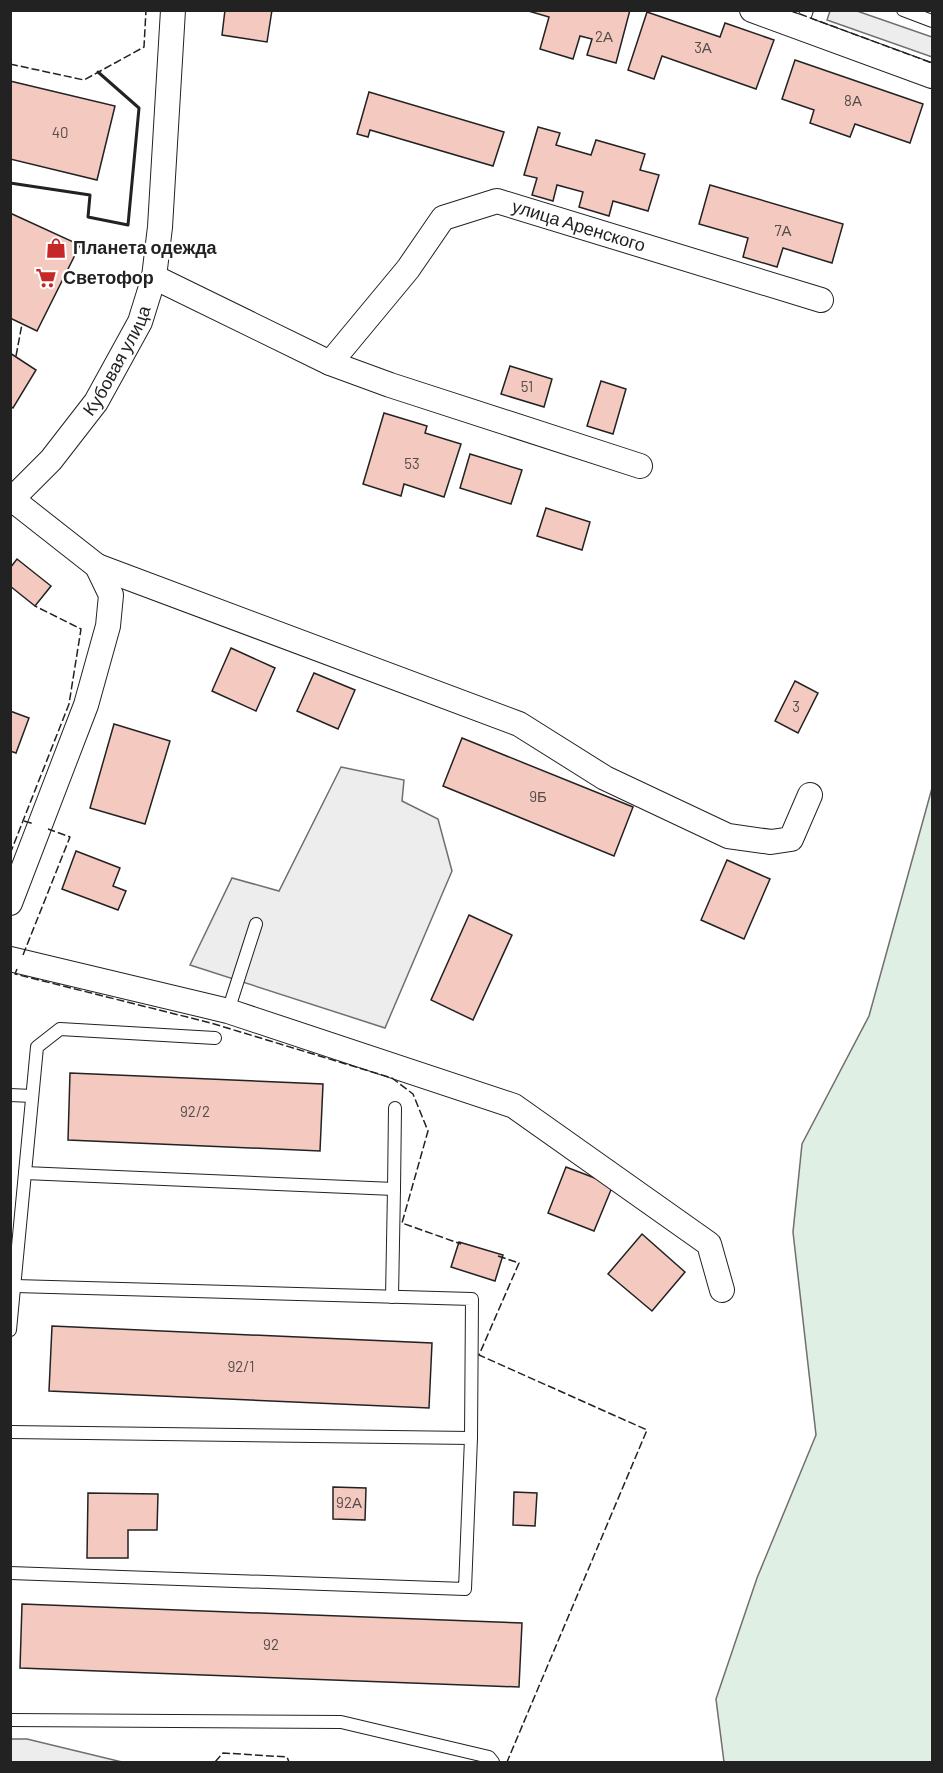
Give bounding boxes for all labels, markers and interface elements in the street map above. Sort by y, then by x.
house number: 2А [595,27,613,45]
house number: 3А [694,38,712,56]
house number: 8А [844,91,862,109]
house number: 40 [52,123,68,141]
street label: улица Аренского [510,194,648,256]
house number: 7А [774,221,792,239]
shop icon: Планета одежда [44,236,68,260]
place label: Планета одежда [73,236,218,258]
supermarket icon: Светофор [34,266,58,290]
place label: Светофор [63,266,154,288]
street label: Кубовая улица [78,302,155,420]
house number: 51 [521,377,533,395]
house number: 53 [404,454,420,472]
house number: 3 [792,697,800,715]
house number: 9Б [529,787,547,805]
house number: 92/2 [180,1102,210,1120]
house number: 92/1 [227,1357,255,1375]
house number: 92А [336,1493,362,1511]
house number: 92 [263,1635,279,1653]

